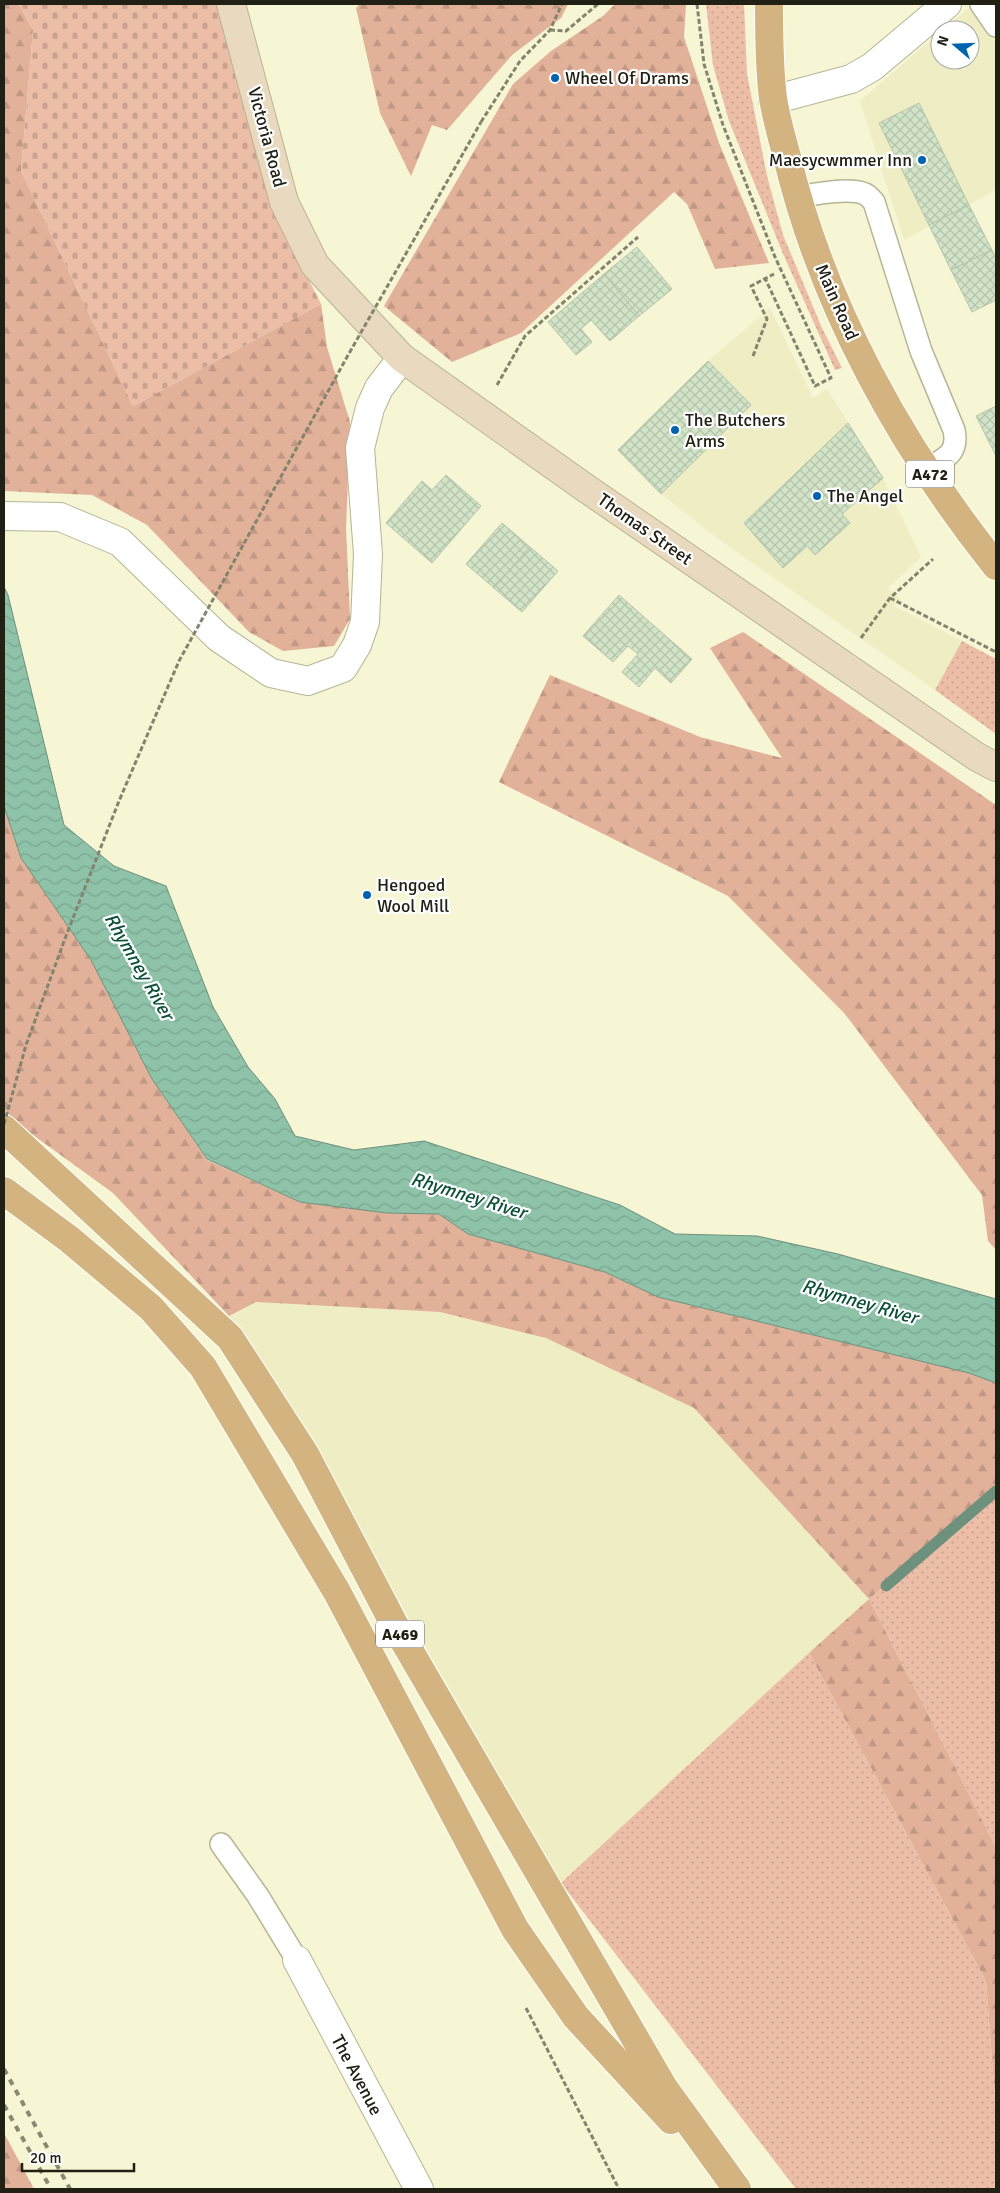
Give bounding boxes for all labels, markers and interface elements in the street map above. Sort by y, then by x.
north arrow [930,20,980,70]
text: N [934,34,953,48]
place label: Wheel Of Drams [565,67,689,89]
marker: Wheel Of Drams [549,72,561,84]
street label: Victoria Road [243,85,291,189]
place label: Maesycwmmer Inn [769,149,912,171]
marker: Maesycwmmer Inn [916,154,928,166]
street label: Main Road [811,261,863,343]
place label: The Butchers Arms [685,409,785,452]
marker: The Butchers Arms [669,424,681,436]
road number: A472 [906,460,954,488]
place label: The Angel [827,485,903,507]
street label: Thomas Street [594,488,696,570]
marker: The Angel [811,490,823,502]
place label: Hengoed Wool Mill [377,874,449,917]
marker: Hengoed Wool Mill [361,889,373,901]
water label: Rhymney River [99,909,181,1027]
water label: Rhymney River [408,1167,532,1226]
water label: Rhymney River [799,1274,923,1331]
road number: A469 [376,1620,424,1648]
street label: The Avenue [327,2031,387,2119]
scale bar [22,2140,135,2172]
text: 20 m [30,2149,61,2167]

